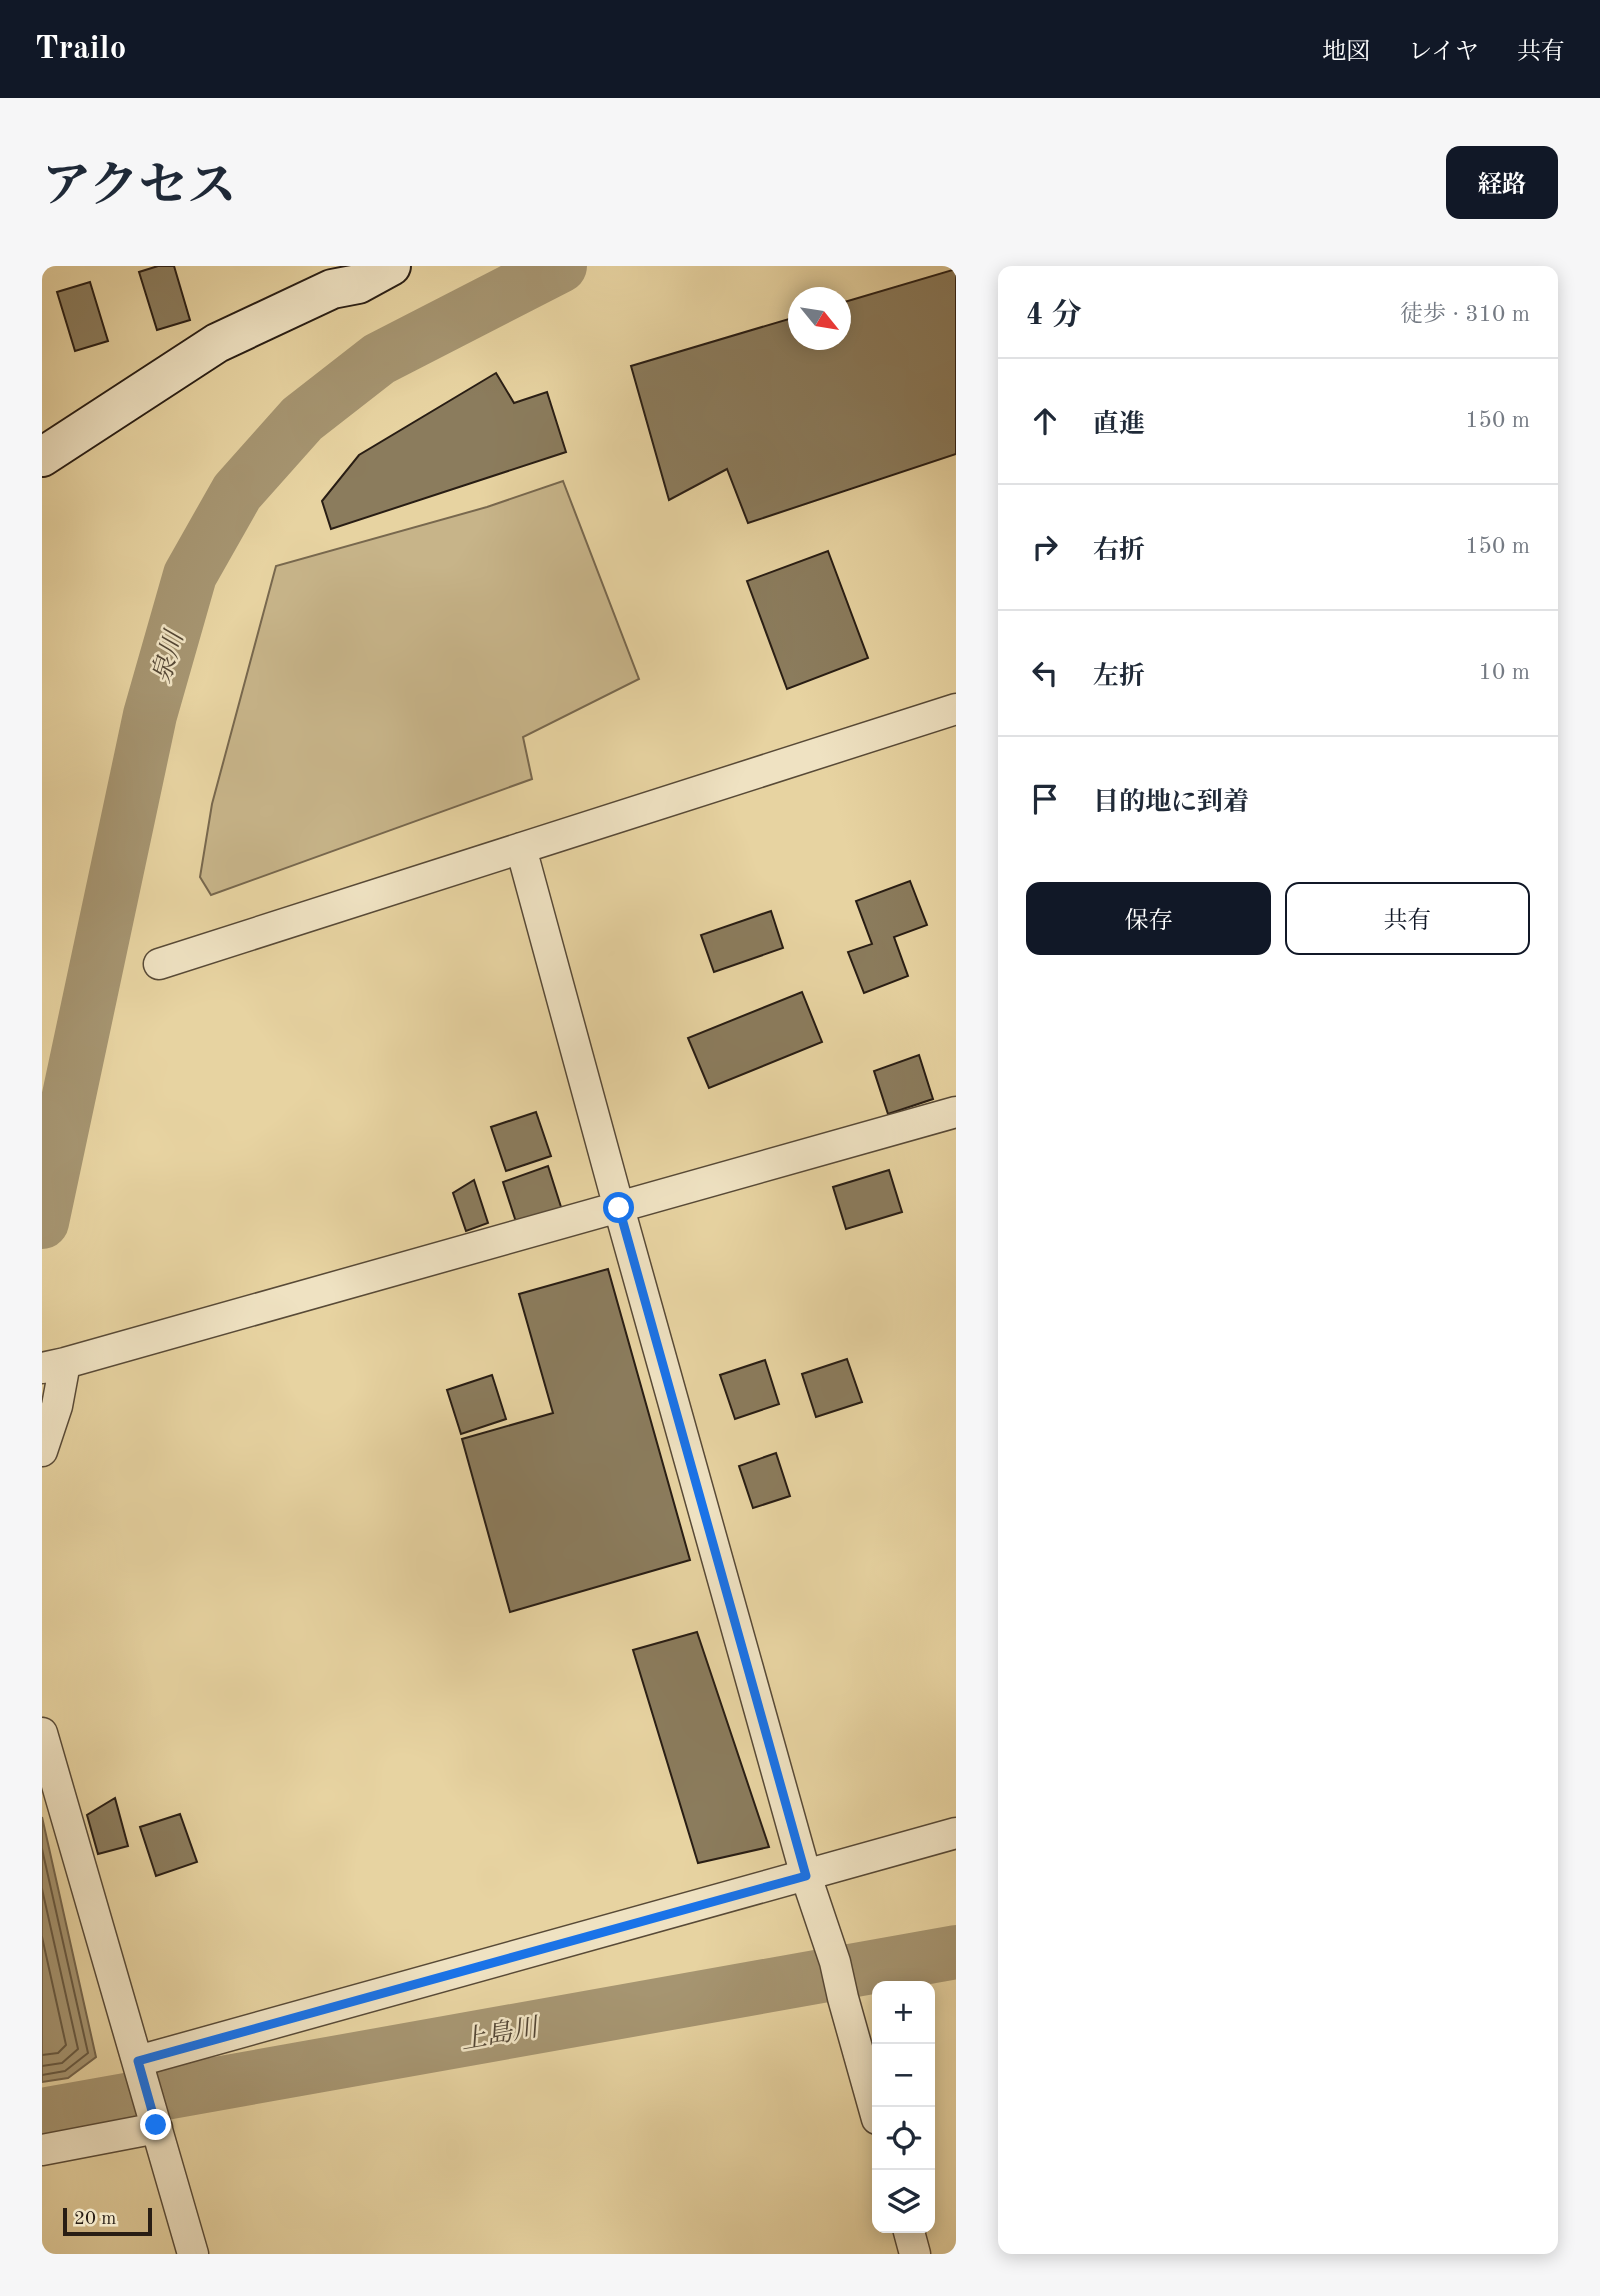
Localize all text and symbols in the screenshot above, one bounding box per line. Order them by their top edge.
text: Trailo [35,33,126,66]
text: 地図 [1322,41,1370,65]
text: レイヤ [1408,41,1479,65]
text: 共有 [1517,41,1565,65]
button: 経路 [1446,146,1558,219]
text: アクセス [42,164,237,213]
north arrow [788,287,851,350]
text: 4 分 [1026,301,1082,331]
text: 徒歩 · 310 m [1400,303,1530,326]
icon: ahead [1026,402,1064,440]
text: 150 m [1465,409,1530,432]
text: 直進 [1093,412,1145,438]
icon: right [1026,528,1064,566]
text: 150 m [1465,535,1530,558]
text: 右折 [1093,538,1145,564]
water label: 泉川 [147,626,189,686]
icon: left [1026,654,1064,692]
text: 10 m [1479,661,1530,684]
text: 左折 [1093,664,1145,690]
icon: arrive [1026,780,1064,818]
text: 目的地に到着 [1093,790,1249,816]
button: 保存 [1026,882,1271,955]
button: 共有 [1285,882,1530,955]
route start [603,1192,634,1223]
map controls [872,1981,935,2233]
button: + [872,1981,935,2044]
water label: 上島川 [458,2013,543,2055]
button: − [872,2044,935,2107]
button: locate [872,2107,935,2170]
route end [140,2109,171,2140]
button: layers [872,2170,935,2233]
scale bar [63,2205,152,2237]
text: 20 m [74,2210,116,2229]

